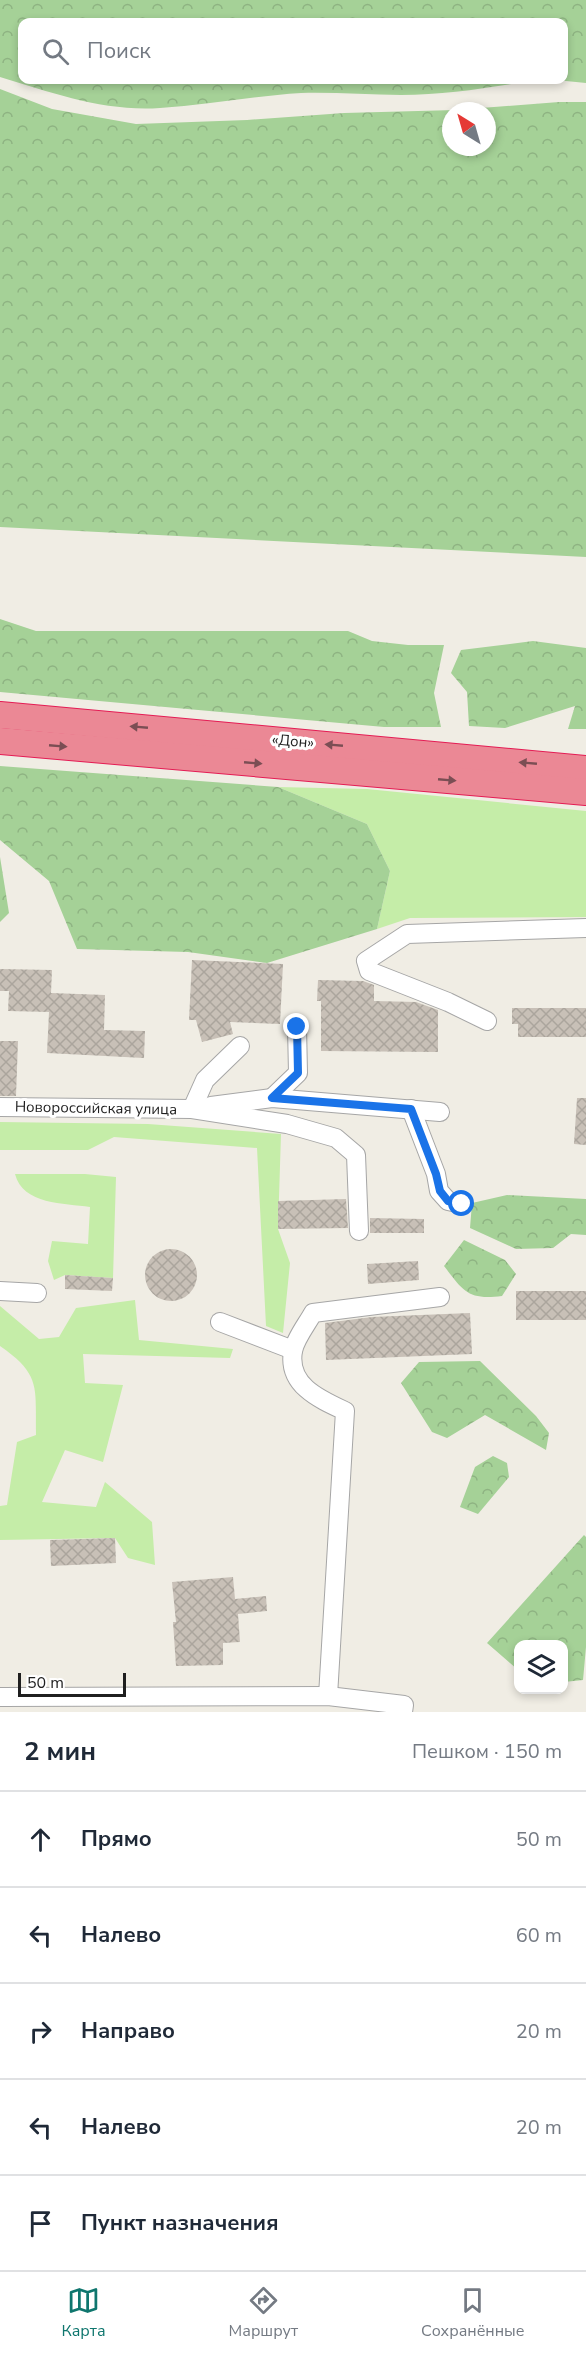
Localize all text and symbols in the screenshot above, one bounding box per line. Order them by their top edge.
search box [18,18,568,84]
icon: search [39,35,72,68]
text: Поиск [87,36,151,66]
north arrow [442,102,496,156]
one-way arrow [130,722,149,732]
street label: «Дон» [271,729,315,753]
one-way arrow [324,740,343,750]
one-way arrow [49,741,68,751]
one-way arrow [243,758,262,768]
one-way arrow [518,758,537,768]
one-way arrow [437,775,456,785]
route end [283,1013,309,1039]
street label: Новороссийская улица [15,1097,177,1119]
route start [448,1190,474,1216]
map controls [514,1640,568,1694]
button: layers [514,1640,568,1694]
scale bar [18,1670,126,1698]
text: 50 m [27,1672,64,1694]
text: 2 мин [24,1734,96,1769]
text: Пешком · 150 m [412,1738,562,1765]
icon: ahead [24,1823,57,1856]
text: Прямо [81,1824,152,1854]
text: 50 m [516,1826,562,1853]
icon: left [24,1919,57,1952]
text: Налево [81,1920,161,1950]
text: 60 m [516,1922,562,1949]
icon: right [24,2015,57,2048]
text: Направо [81,2016,175,2046]
text: 20 m [516,2018,562,2045]
icon: left [24,2111,57,2144]
text: Налево [81,2112,161,2142]
text: 20 m [516,2114,562,2141]
icon: arrive [24,2207,57,2240]
text: Пункт назначения [81,2208,279,2238]
tab: Карта [61,2284,106,2342]
tab: Маршрут [229,2284,298,2342]
tab: Сохранённые [421,2284,524,2342]

